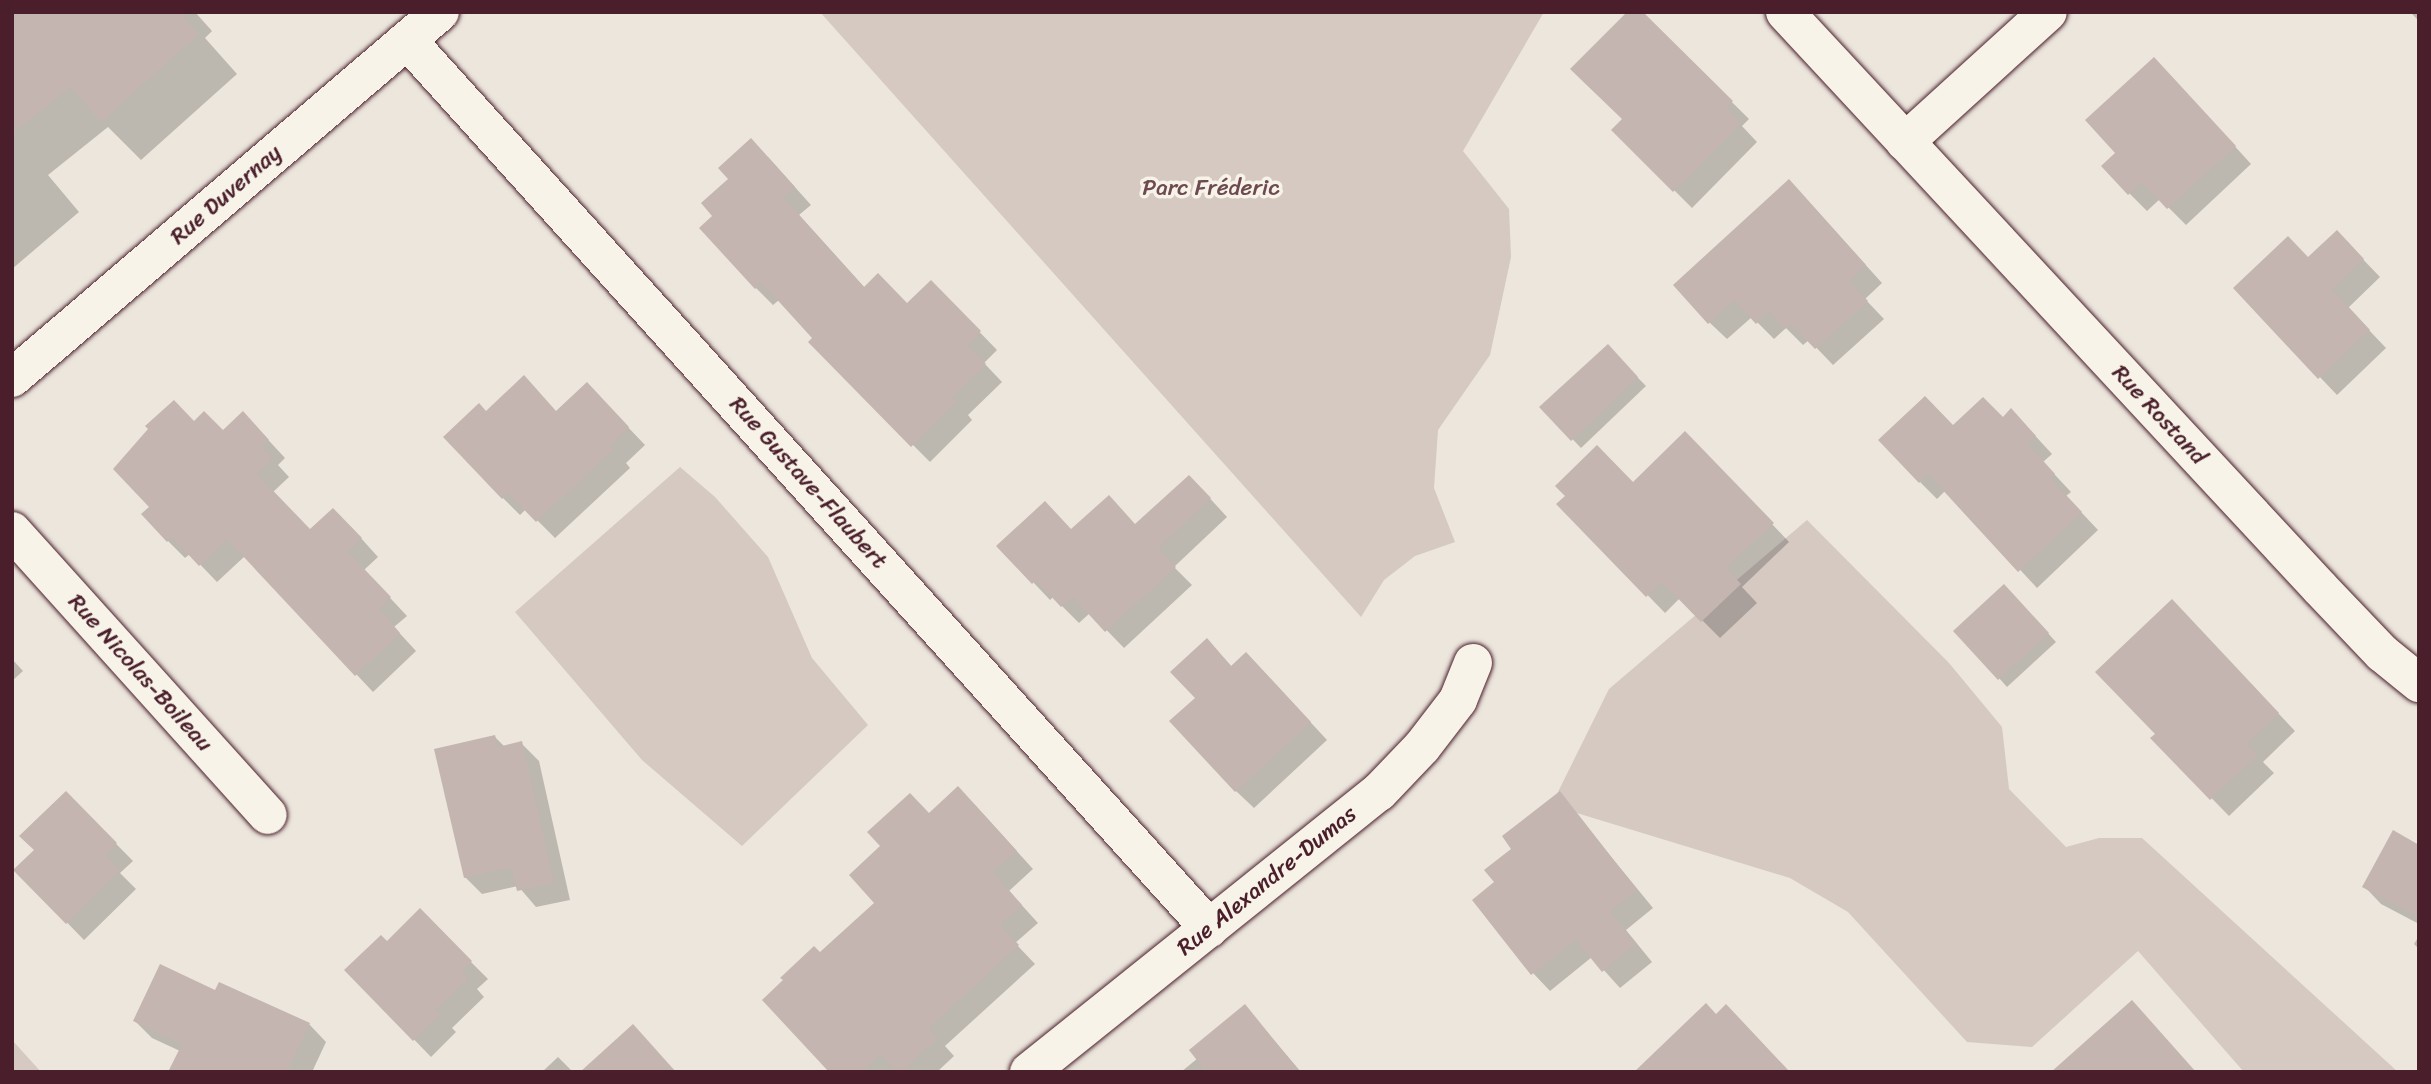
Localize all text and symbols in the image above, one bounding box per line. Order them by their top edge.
street label: Rue Duvernay [165,139,287,251]
park label: Parc Fréderic [1142,174,1280,202]
street label: Rue Rostand [2106,359,2212,471]
street label: Rue Gustave-Flaubert [724,392,892,574]
street label: Rue Nicolas-Boileau [62,589,218,757]
street label: Rue Alexandre-Dumas [1172,800,1362,962]

